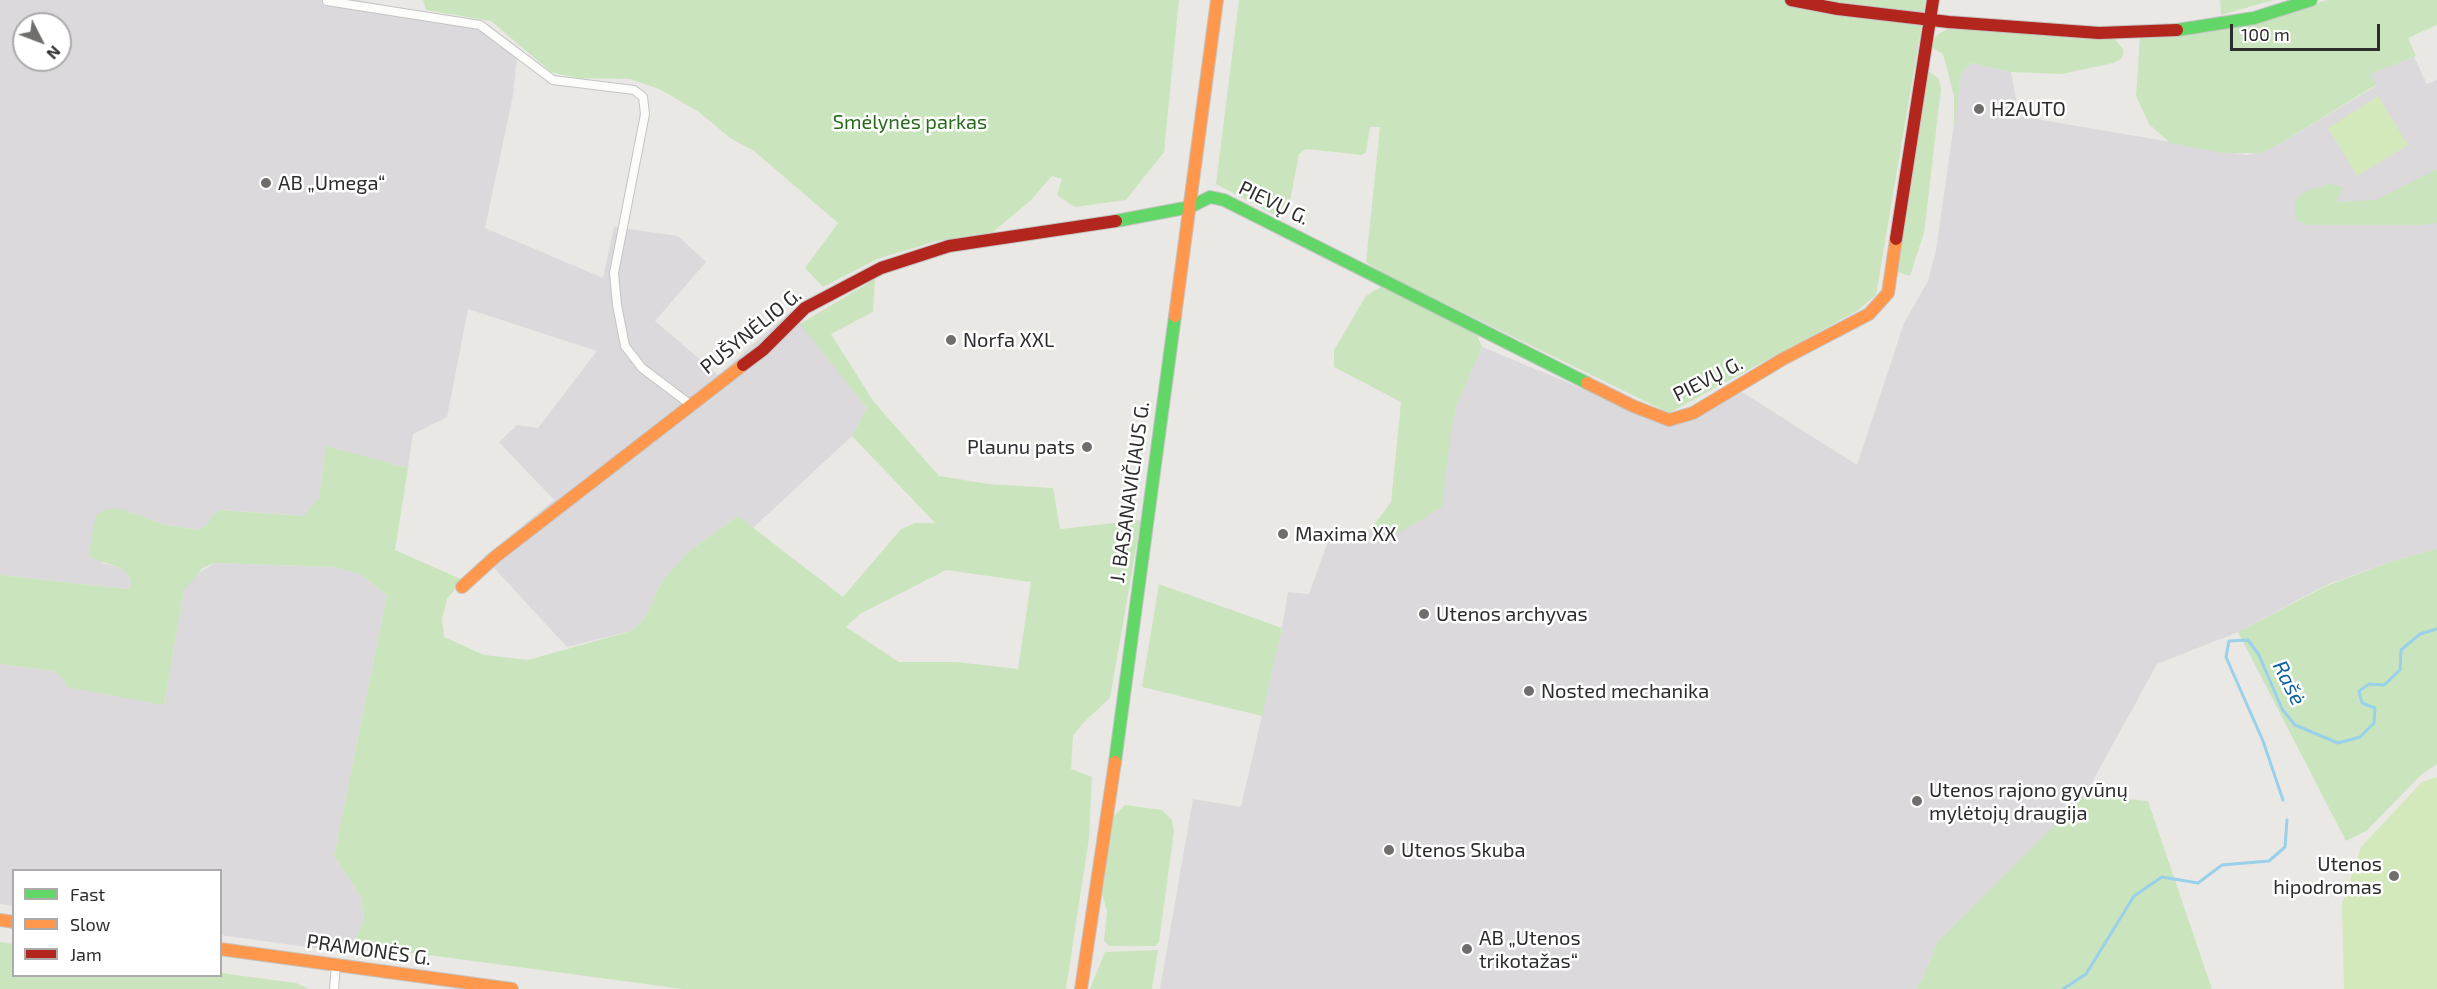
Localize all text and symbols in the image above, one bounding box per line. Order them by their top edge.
north arrow [12,12,72,72]
scale bar [2233,12,2383,50]
text: 100 m [2241,23,2290,45]
text: N [43,42,65,64]
place label: H2AUTO [1991,97,2066,121]
marker: H2AUTO [1972,102,1986,116]
park label: Smėlynės parkas [833,110,987,134]
place label: AB „Umega“ [278,171,385,195]
marker: AB „Umega“ [259,176,273,190]
street label: PIEVŲ G. [1235,176,1313,230]
street label: PUŠYNĖLIO G. [695,283,807,379]
place label: Norfa XXL [963,328,1054,352]
marker: Norfa XXL [944,333,958,347]
street label: PIEVŲ G. [1669,351,1747,407]
street label: J. BASANAVIČIAUS G. [1105,400,1155,584]
place label: Plaunu pats [967,435,1075,459]
marker: Plaunu pats [1080,440,1094,454]
place label: Maxima XX [1295,522,1396,546]
marker: Maxima XX [1276,527,1290,541]
place label: Utenos archyvas [1436,602,1588,626]
marker: Utenos archyvas [1417,607,1431,621]
water label: Rašė [2267,656,2311,710]
place label: Nosted mechanika [1541,679,1709,703]
marker: Nosted mechanika [1522,684,1536,698]
place label: Utenos rajono gyvūnų mylėtojų draugija [1929,778,2128,825]
marker: Utenos rajono gyvūnų mylėtojų draugija [1910,794,1924,808]
place label: Utenos Skuba [1401,838,1525,862]
marker: Utenos Skuba [1382,843,1396,857]
place label: Utenos hipodromas [2273,852,2382,899]
legend [12,869,222,977]
marker: Utenos hipodromas [2387,869,2401,883]
text: Fast [70,883,105,905]
text: Slow [70,913,110,935]
place label: AB „Utenos trikotažas“ [1479,926,1581,973]
street label: PRAMONĖS G. [305,929,433,971]
marker: AB „Utenos trikotažas“ [1460,942,1474,956]
text: Jam [70,943,102,965]

